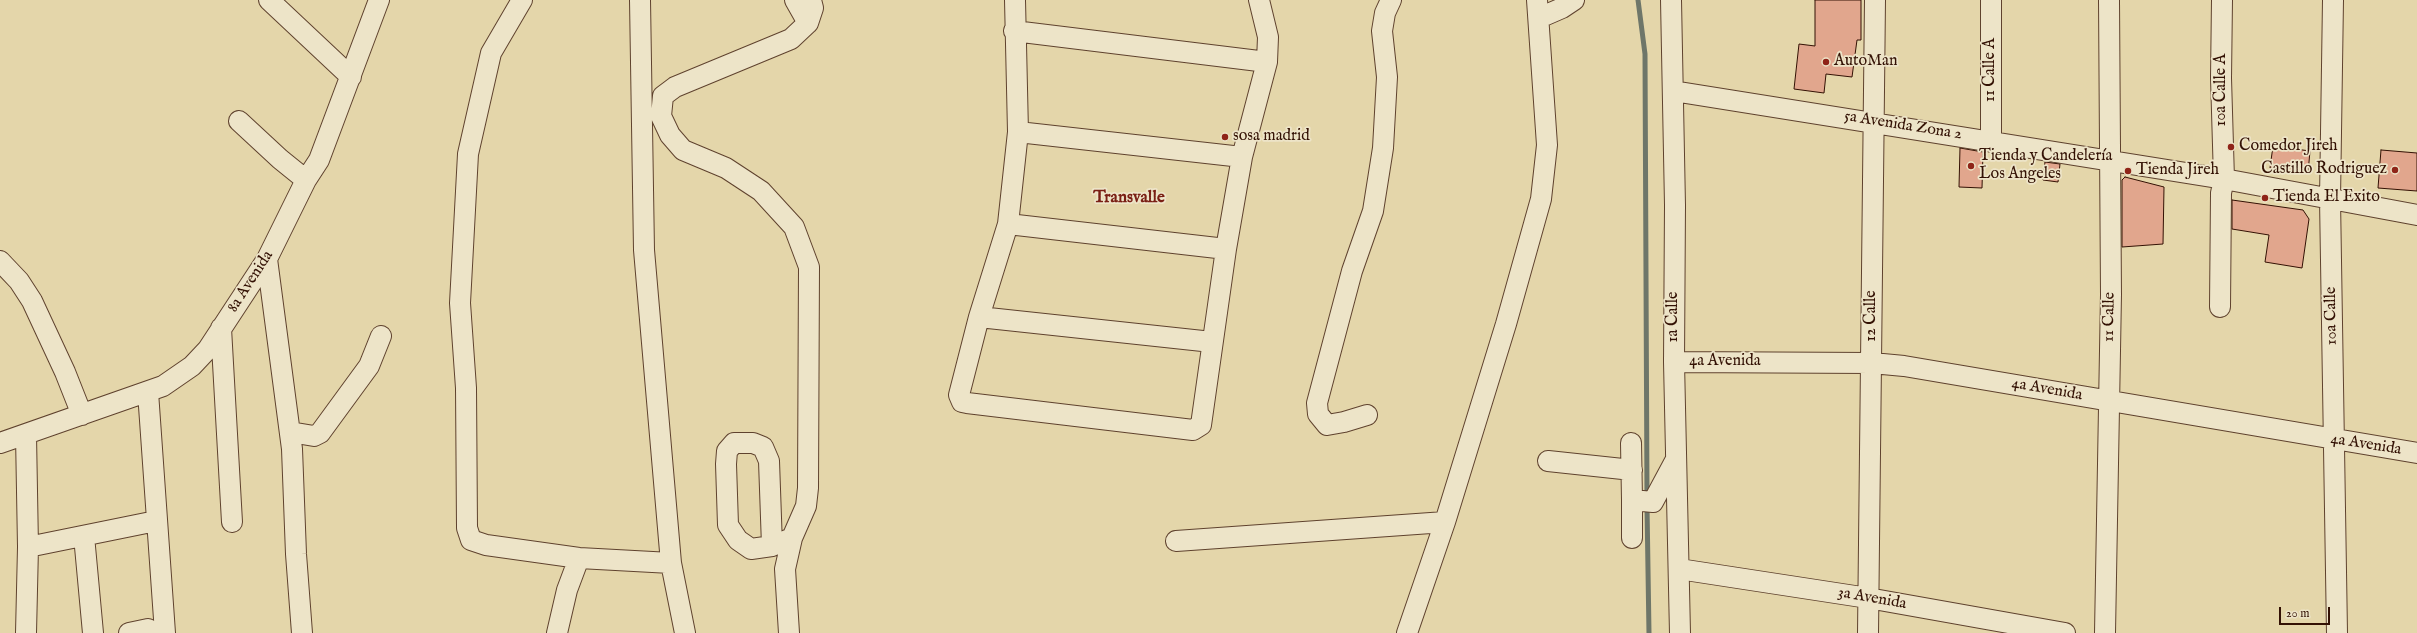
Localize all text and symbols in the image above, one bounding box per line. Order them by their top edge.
street label: 11 Calle A [1981,38,2001,102]
place label: AutoMan [1834,52,1897,72]
street label: 10a Calle A [2212,54,2232,126]
marker: AutoMan [1821,57,1831,67]
street label: 5a Avenida Zona 2 [1843,107,1963,145]
place label: sosa madrid [1233,127,1310,147]
marker: sosa madrid [1220,132,1230,142]
place label: Comedor Jireh [2239,137,2338,157]
marker: Comedor Jireh [2226,142,2236,152]
place label: Tienda y Candelería Los Angeles [1979,147,2112,185]
place label: Castillo Rodriguez [2261,160,2387,180]
marker: Tienda y Candelería Los Angeles [1966,161,1976,171]
place label: Tienda Jireh [2136,161,2219,181]
marker: Castillo Rodriguez [2390,165,2400,175]
marker: Tienda Jireh [2123,166,2133,176]
place label: Tienda El Exito [2273,188,2380,208]
district label: Transvalle [1093,189,1165,209]
marker: Tienda El Exito [2260,193,2270,203]
street label: 8a Avenida [224,248,278,316]
street label: 10a Calle [2322,287,2342,345]
street label: 12 Calle [1862,290,1882,342]
street label: 1a Calle [1664,292,1684,342]
street label: 11 Calle [2100,292,2120,342]
street label: 4a Avenida [1689,352,1761,372]
street label: 4a Avenida [2010,374,2084,406]
street label: 4a Avenida [2329,430,2403,460]
street label: 3a Avenida [1836,584,1908,614]
scale bar [2281,599,2332,625]
text: 20 m [2286,606,2309,621]

